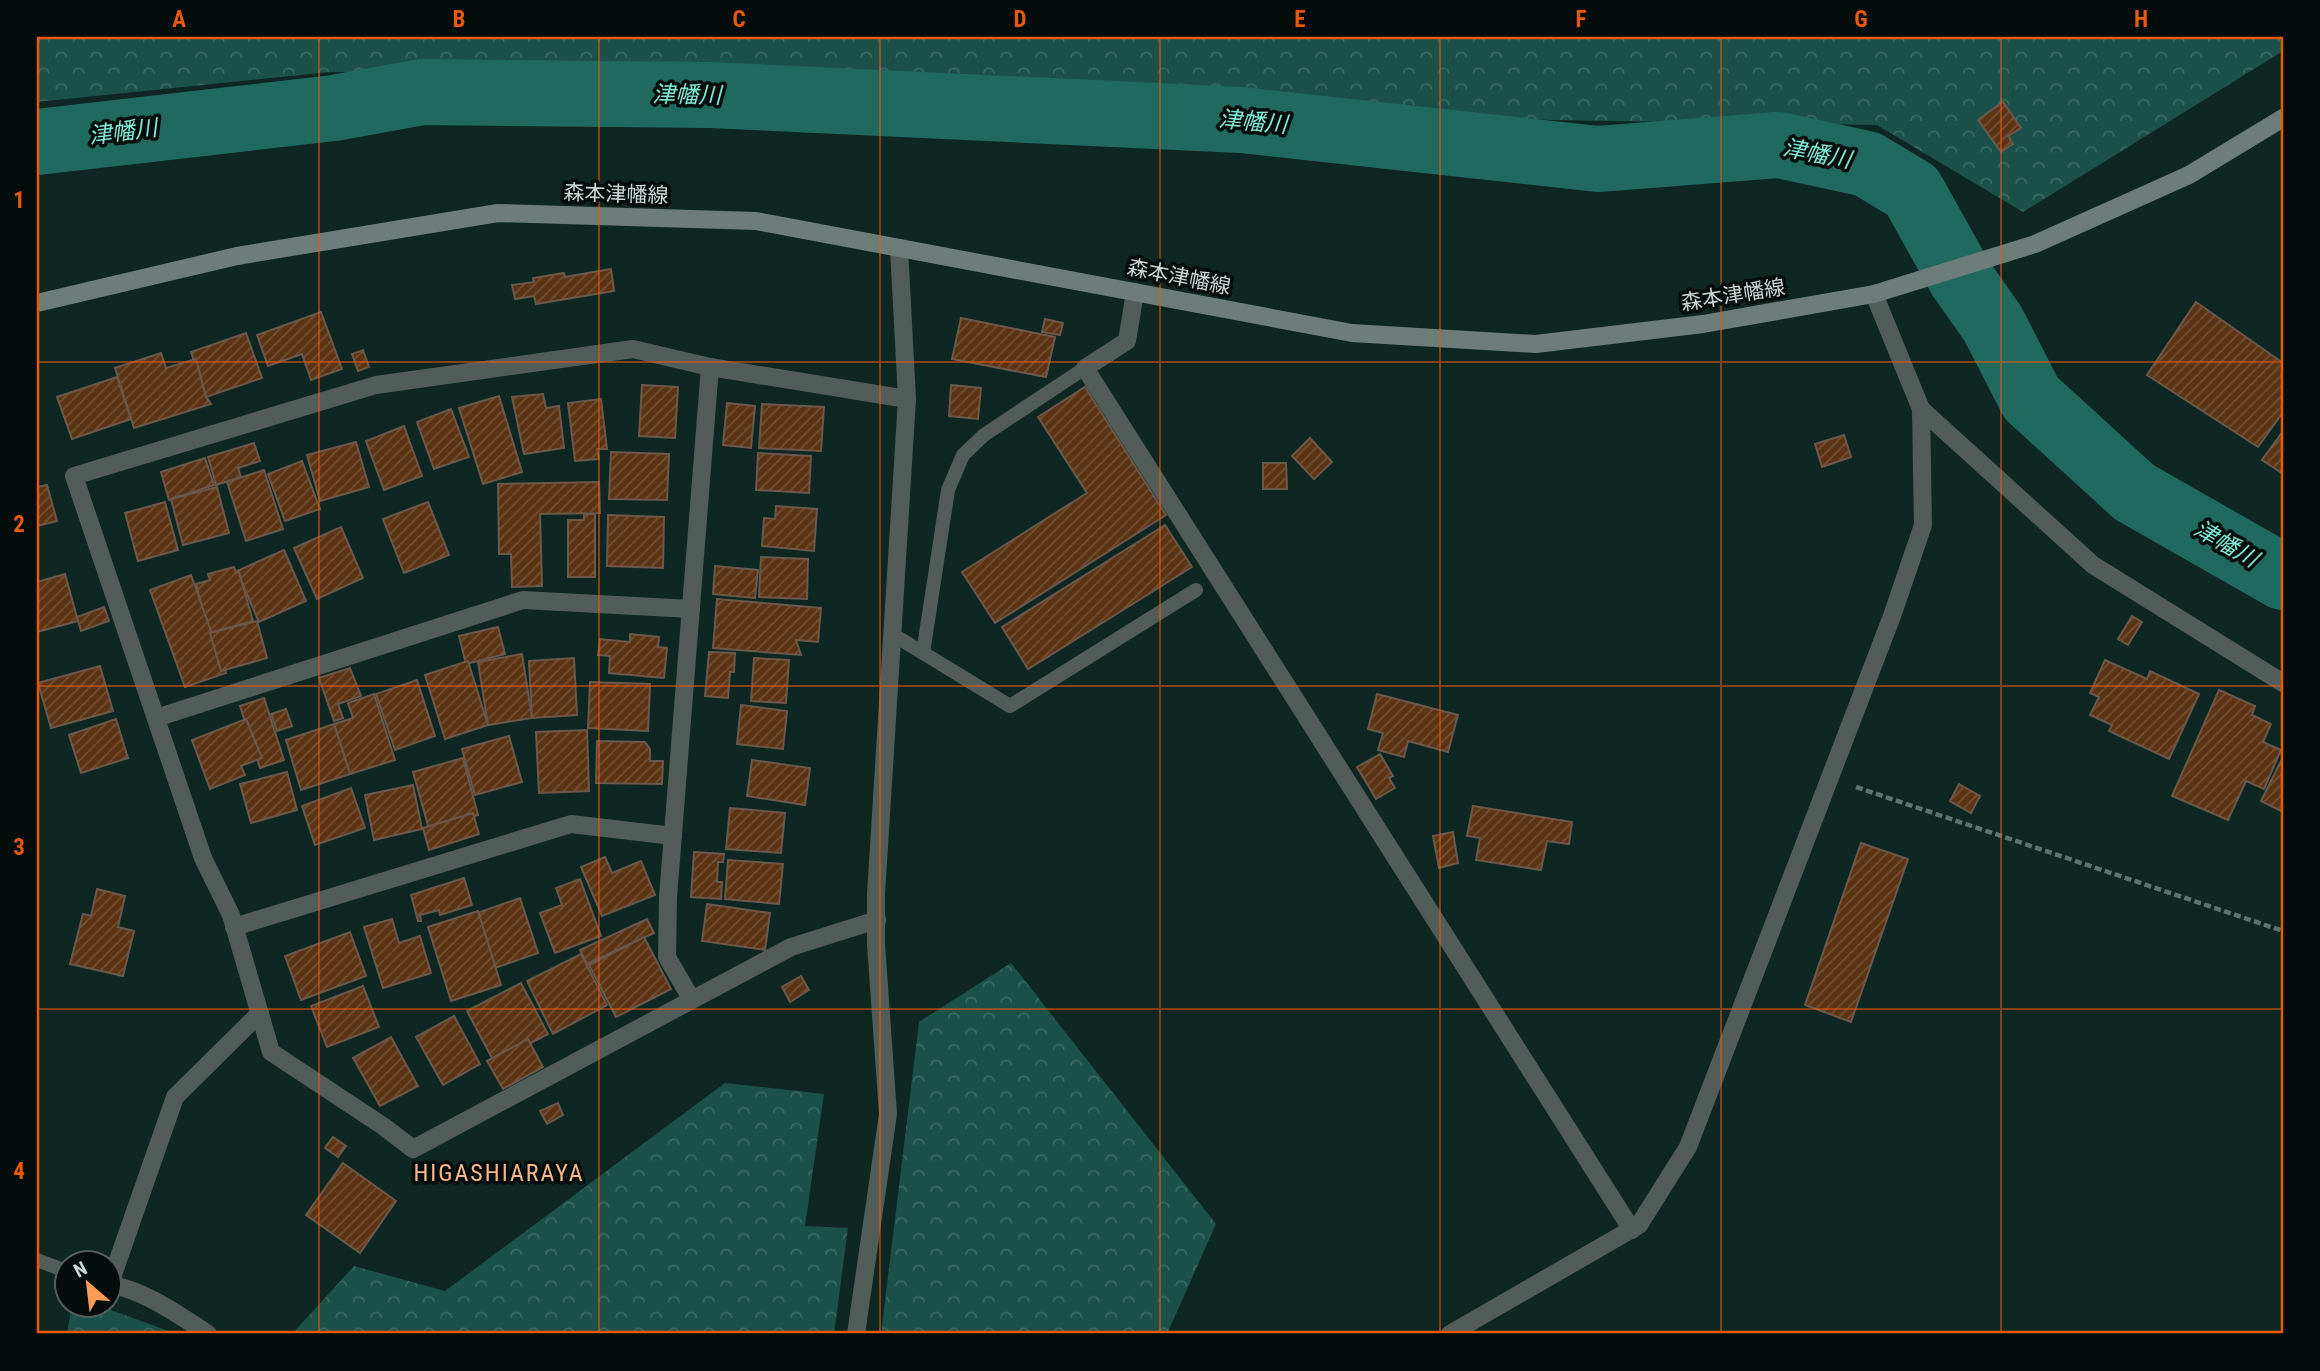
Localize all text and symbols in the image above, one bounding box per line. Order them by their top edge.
text: A [172,6,186,33]
text: B [453,6,465,33]
text: C [732,6,746,33]
text: D [1014,6,1027,33]
text: E [1294,6,1306,33]
text: F [1576,6,1587,33]
text: G [1854,6,1868,33]
text: H [2134,6,2148,33]
water label: 津幡川 [652,81,725,109]
water label: 津幡川 [1217,106,1292,139]
water label: 津幡川 [87,114,162,150]
water label: 津幡川 [1781,134,1856,174]
street label: 森本津幡線 [563,180,669,208]
text: 1 [13,187,25,214]
street label: 森本津幡線 [1125,255,1233,299]
street label: 森本津幡線 [1679,275,1787,315]
text: 2 [13,511,25,538]
water label: 津幡川 [2189,515,2265,574]
text: 3 [13,834,25,861]
text: 4 [13,1158,25,1185]
district label: HIGASHIARAYA [413,1159,585,1187]
north arrow [52,1248,122,1318]
text: N [70,1257,91,1282]

